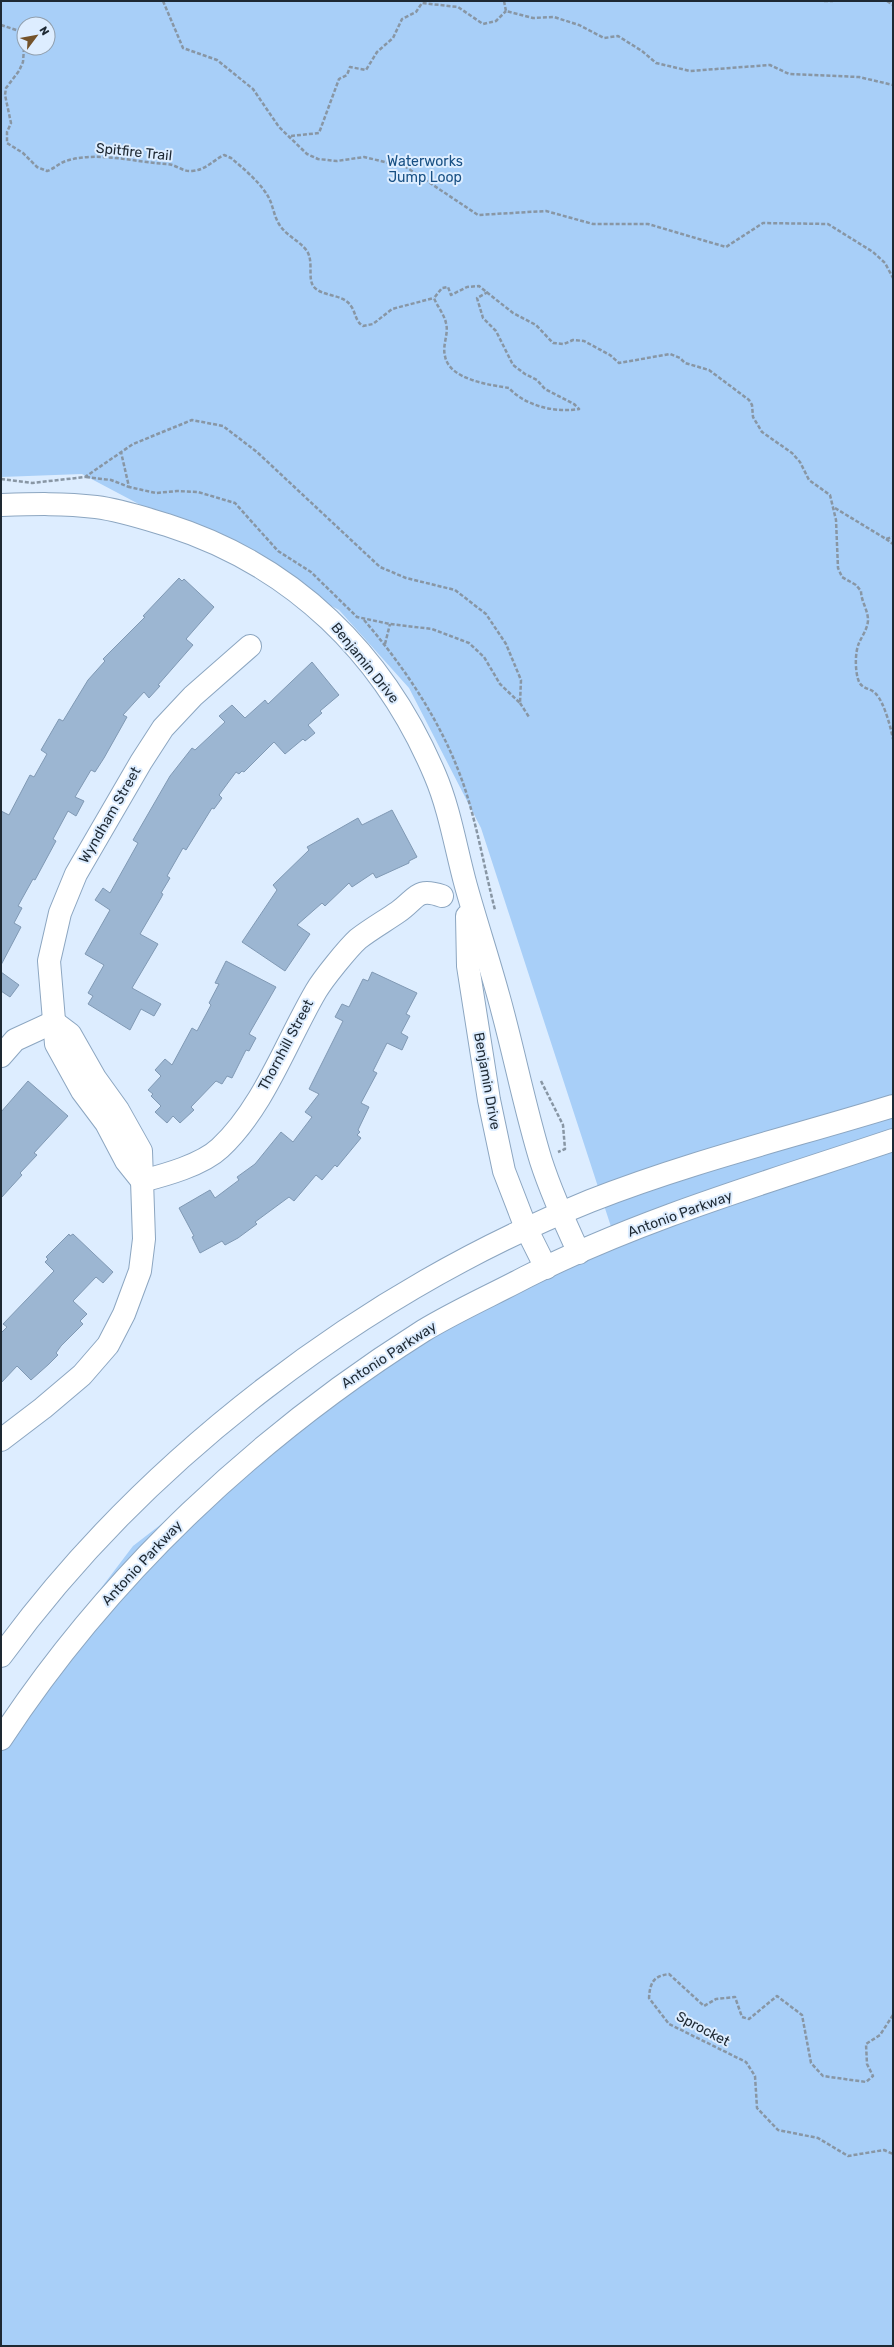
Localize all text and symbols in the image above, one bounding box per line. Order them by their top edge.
north arrow [16,16,56,56]
text: N [36,24,52,38]
street label: Spitfire Trail [95,140,173,164]
park label: Waterworks Jump Loop [387,153,463,186]
street label: Benjamin Drive [327,619,403,707]
street label: Wyndham Street [76,763,145,866]
street label: Thornhill Street [255,996,317,1093]
street label: Benjamin Drive [470,1031,504,1131]
street label: Antonio Parkway [625,1187,735,1241]
street label: Antonio Parkway [338,1318,440,1392]
street label: Antonio Parkway [98,1517,186,1609]
street label: Sprocket [673,2008,733,2050]

